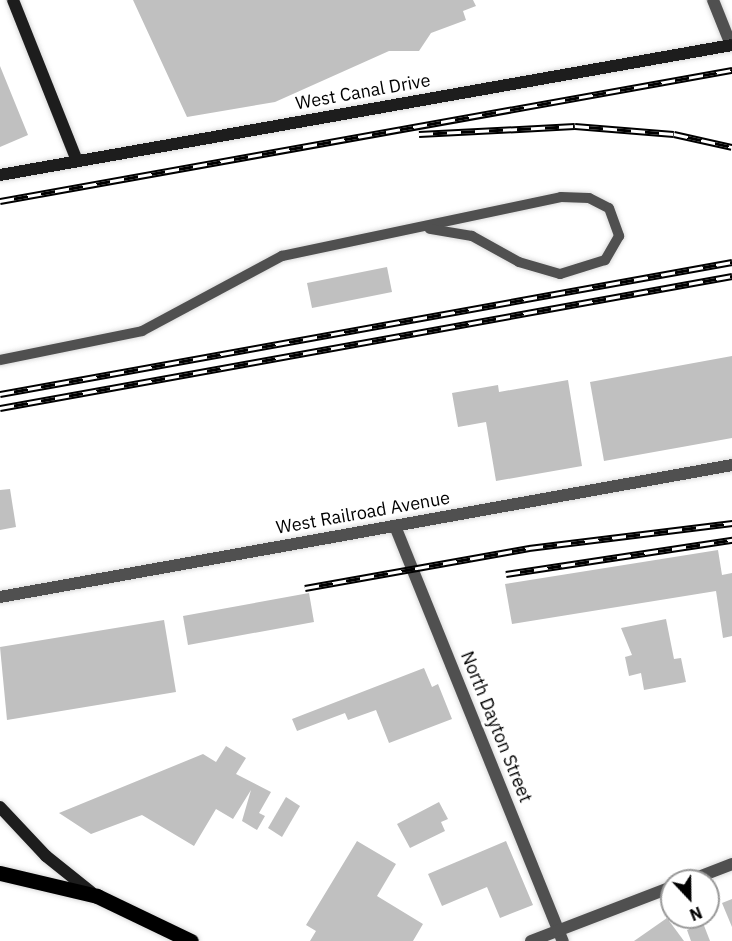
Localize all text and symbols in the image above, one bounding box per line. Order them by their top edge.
street label: West Canal Drive [294,70,432,114]
street label: West Railroad Avenue [274,487,452,539]
street label: North Dayton Street [456,648,536,806]
north arrow [660,869,720,929]
text: N [687,902,705,925]

